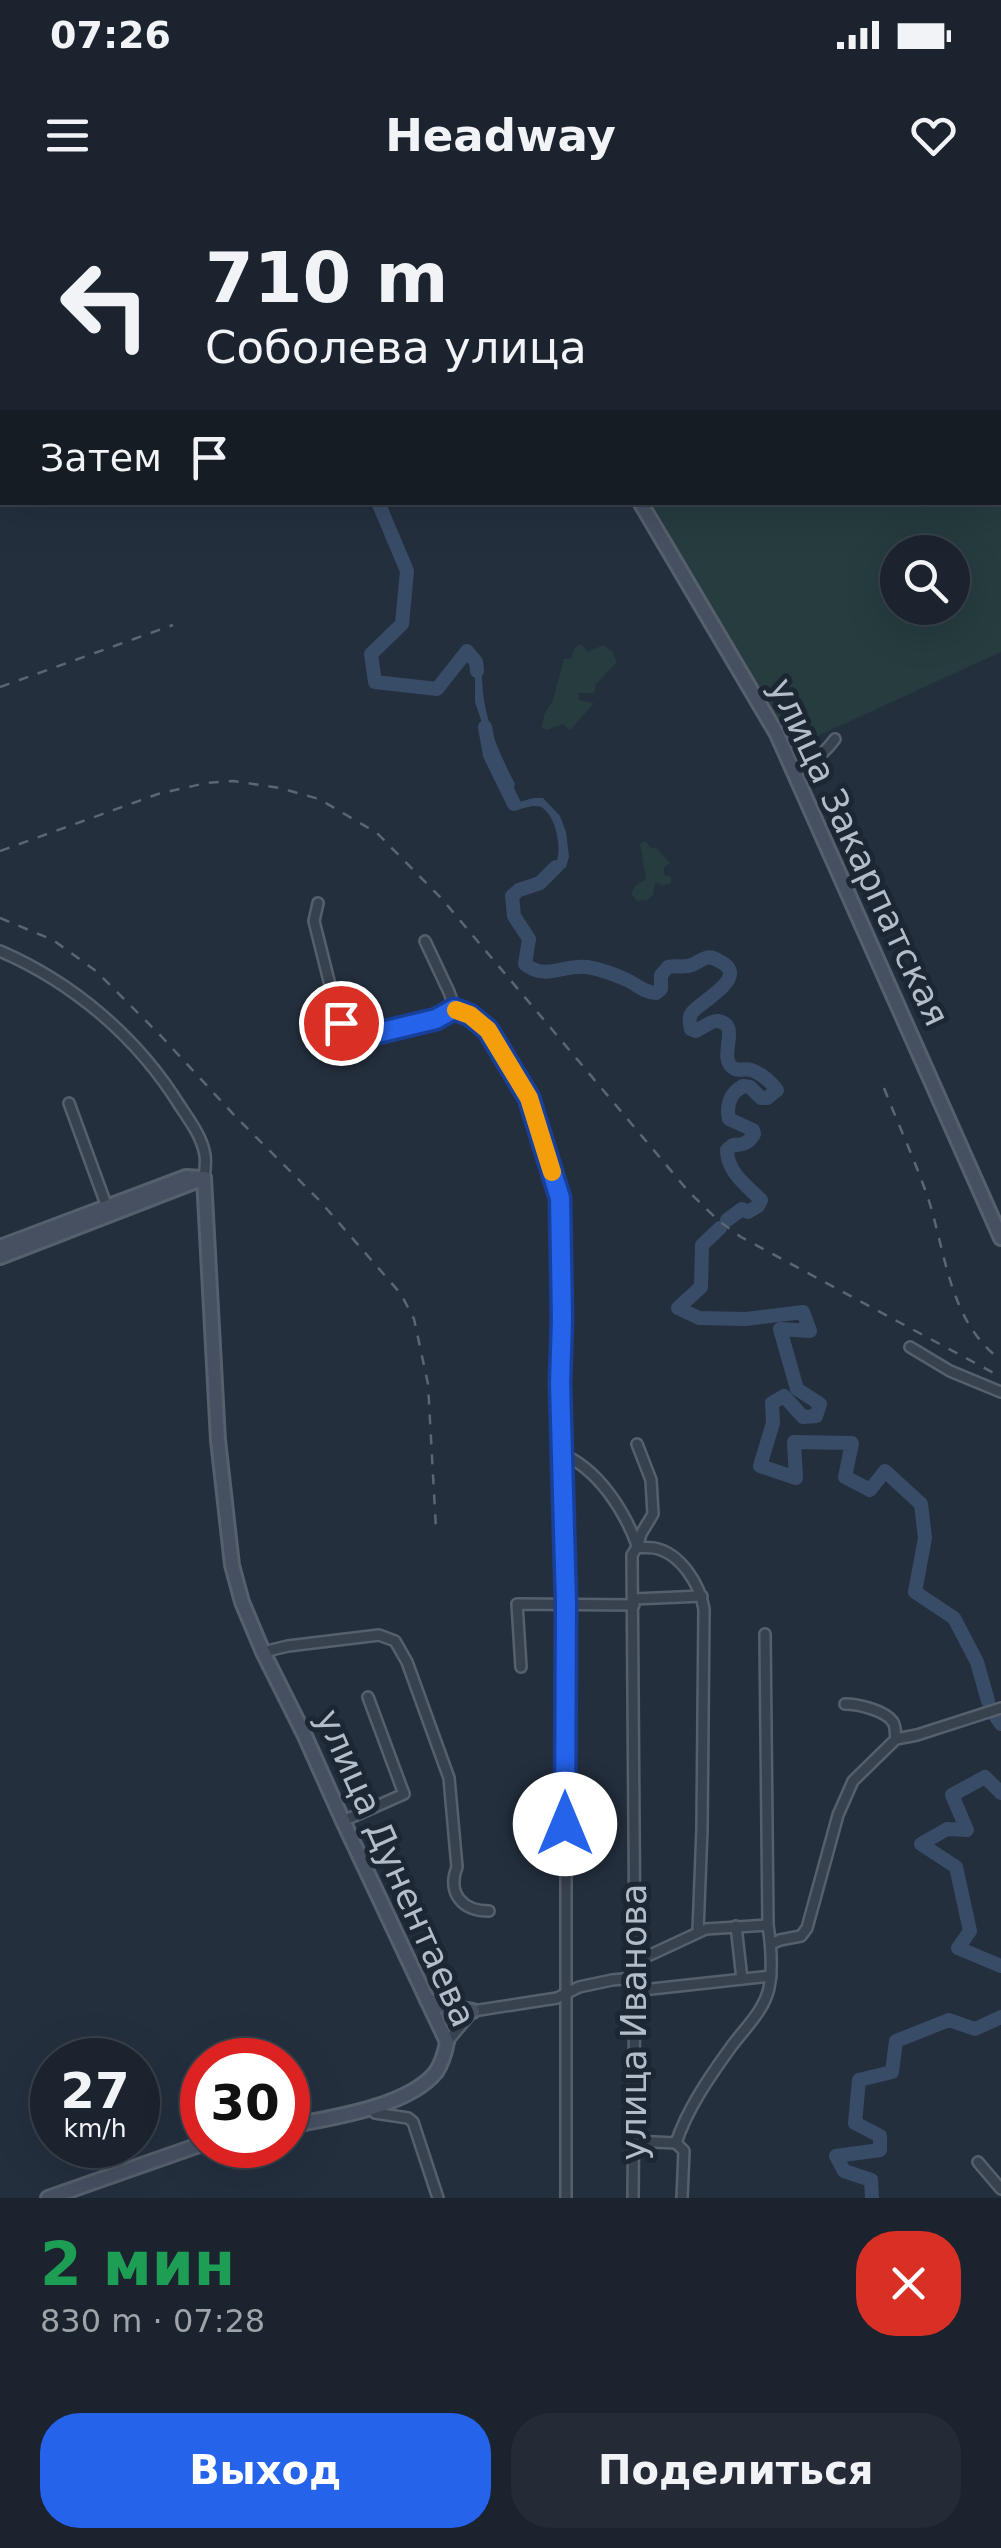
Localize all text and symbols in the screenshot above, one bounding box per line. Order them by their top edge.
text: 07:26 [50,13,171,57]
icon: menu [40,108,95,163]
icon: heart [906,108,961,163]
text: Headway [385,109,616,162]
text: 710 m [205,237,448,319]
icon: left [40,240,170,370]
text: Соболева улица [205,321,587,374]
icon: arrive [182,430,237,485]
text: Затем [40,436,162,480]
map controls [880,535,970,625]
button: search [880,535,970,625]
street label: улица Закарпатская [761,672,957,1032]
pin [299,981,384,1066]
icon: arrive [314,996,369,1051]
street label: улица Дунентаева [308,1703,484,2033]
position arrow [513,1772,617,1876]
street label: улица Иванова [614,1884,654,2160]
speed limit sign: 30 [180,2038,310,2168]
text: 27 [60,2062,130,2120]
text: km/h [63,2114,127,2143]
text: 2 мин [40,2229,235,2299]
button: close [856,2231,961,2336]
text: 830 m · 07:28 [40,2302,265,2340]
button: Выход [40,2413,491,2528]
button: Поделиться [511,2413,961,2528]

